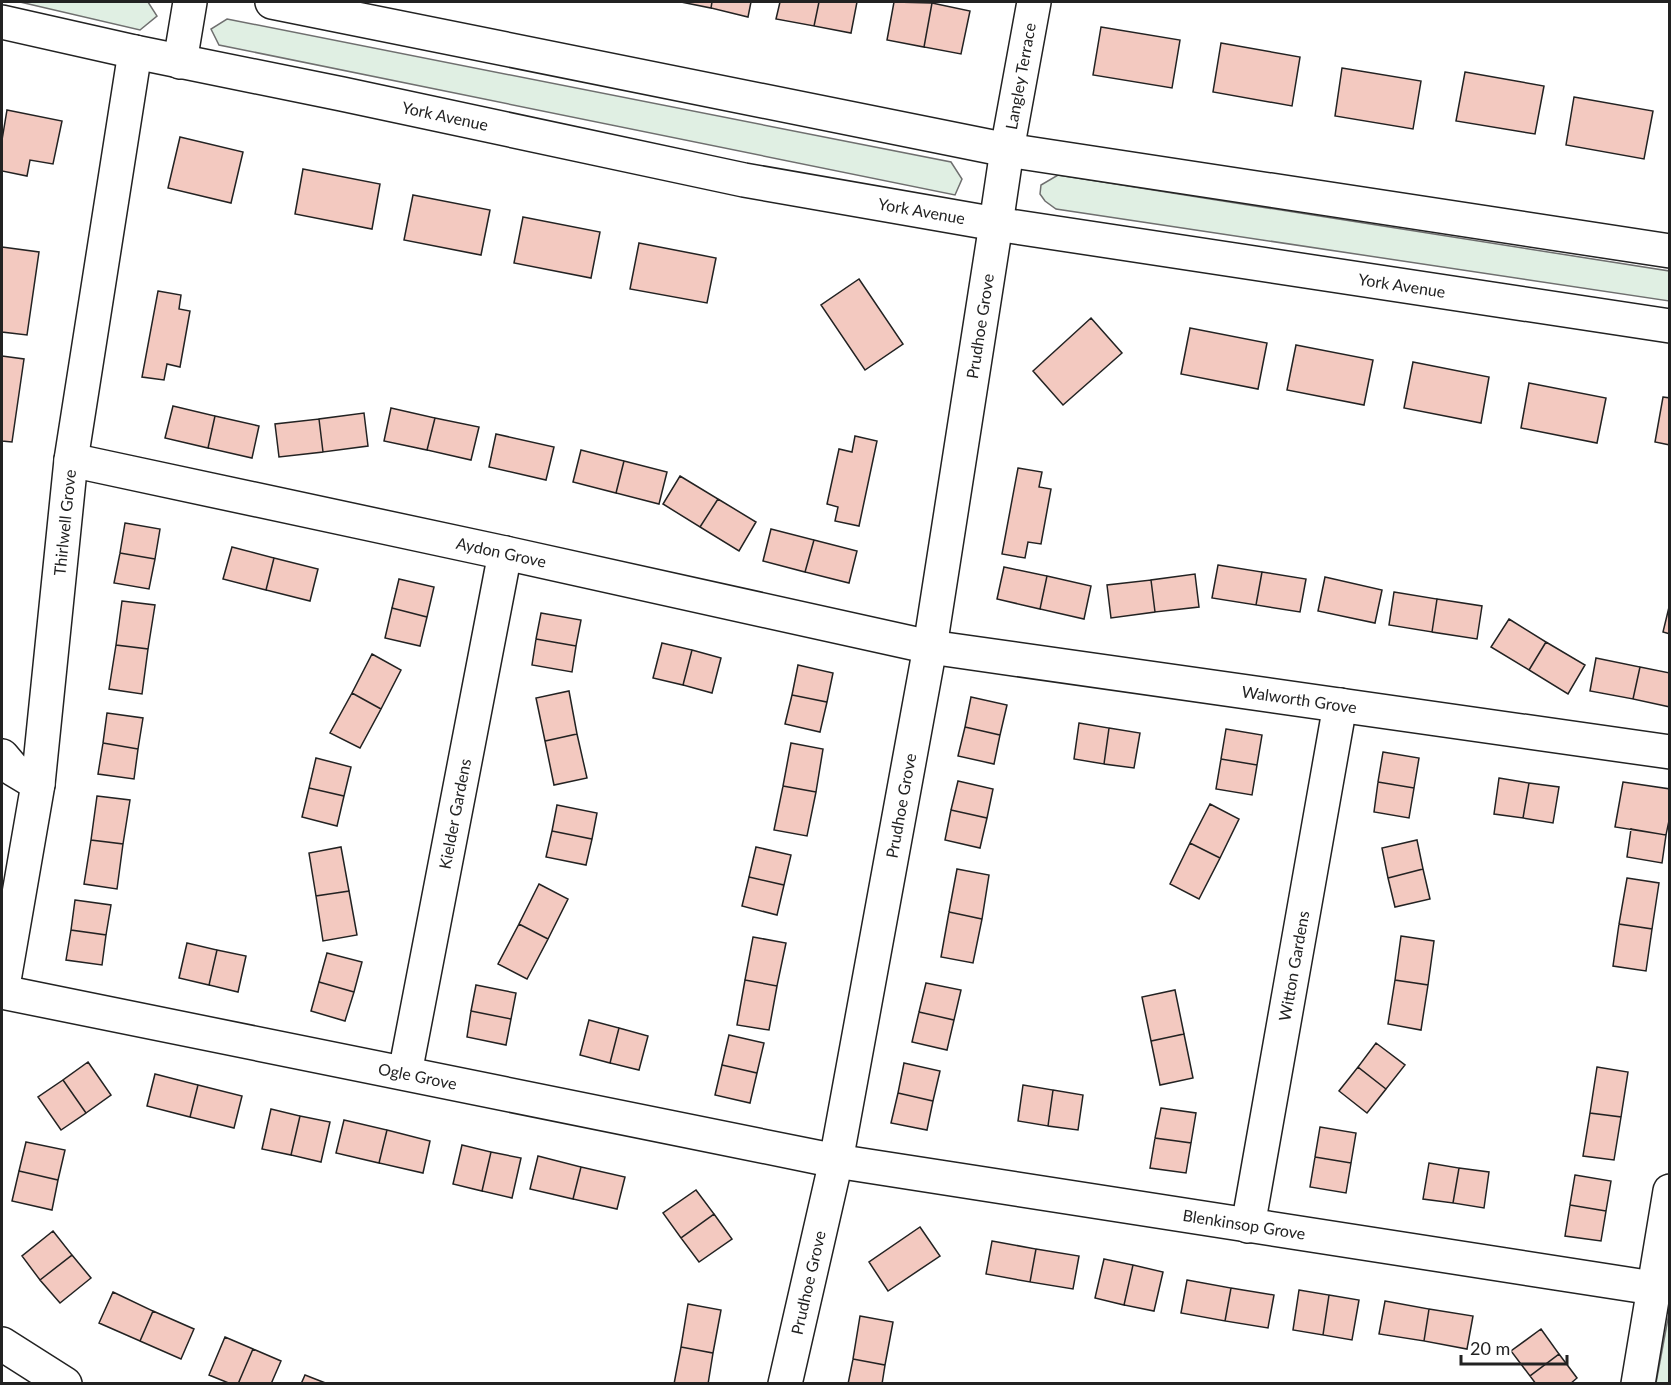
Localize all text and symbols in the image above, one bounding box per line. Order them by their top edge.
street label: Langley Terrace [1001,21,1039,131]
street label: York Avenue [400,97,490,134]
street label: York Avenue [877,194,967,227]
street label: York Avenue [1357,269,1447,301]
street label: Prudhoe Grove [962,272,997,380]
street label: Thirlwell Grove [49,468,79,576]
street label: Aydon Grove [455,533,548,571]
street label: Walworth Grove [1240,681,1358,716]
street label: Prudhoe Grove [882,752,919,859]
street label: Kielder Gardens [434,757,474,871]
street label: Witton Gardens [1274,909,1313,1023]
street label: Ogle Grove [377,1058,459,1093]
street label: Blenkinsop Grove [1182,1205,1307,1243]
street label: Prudhoe Grove [787,1229,829,1336]
scale bar [1461,1328,1568,1366]
text: 20 m [1470,1337,1510,1359]

